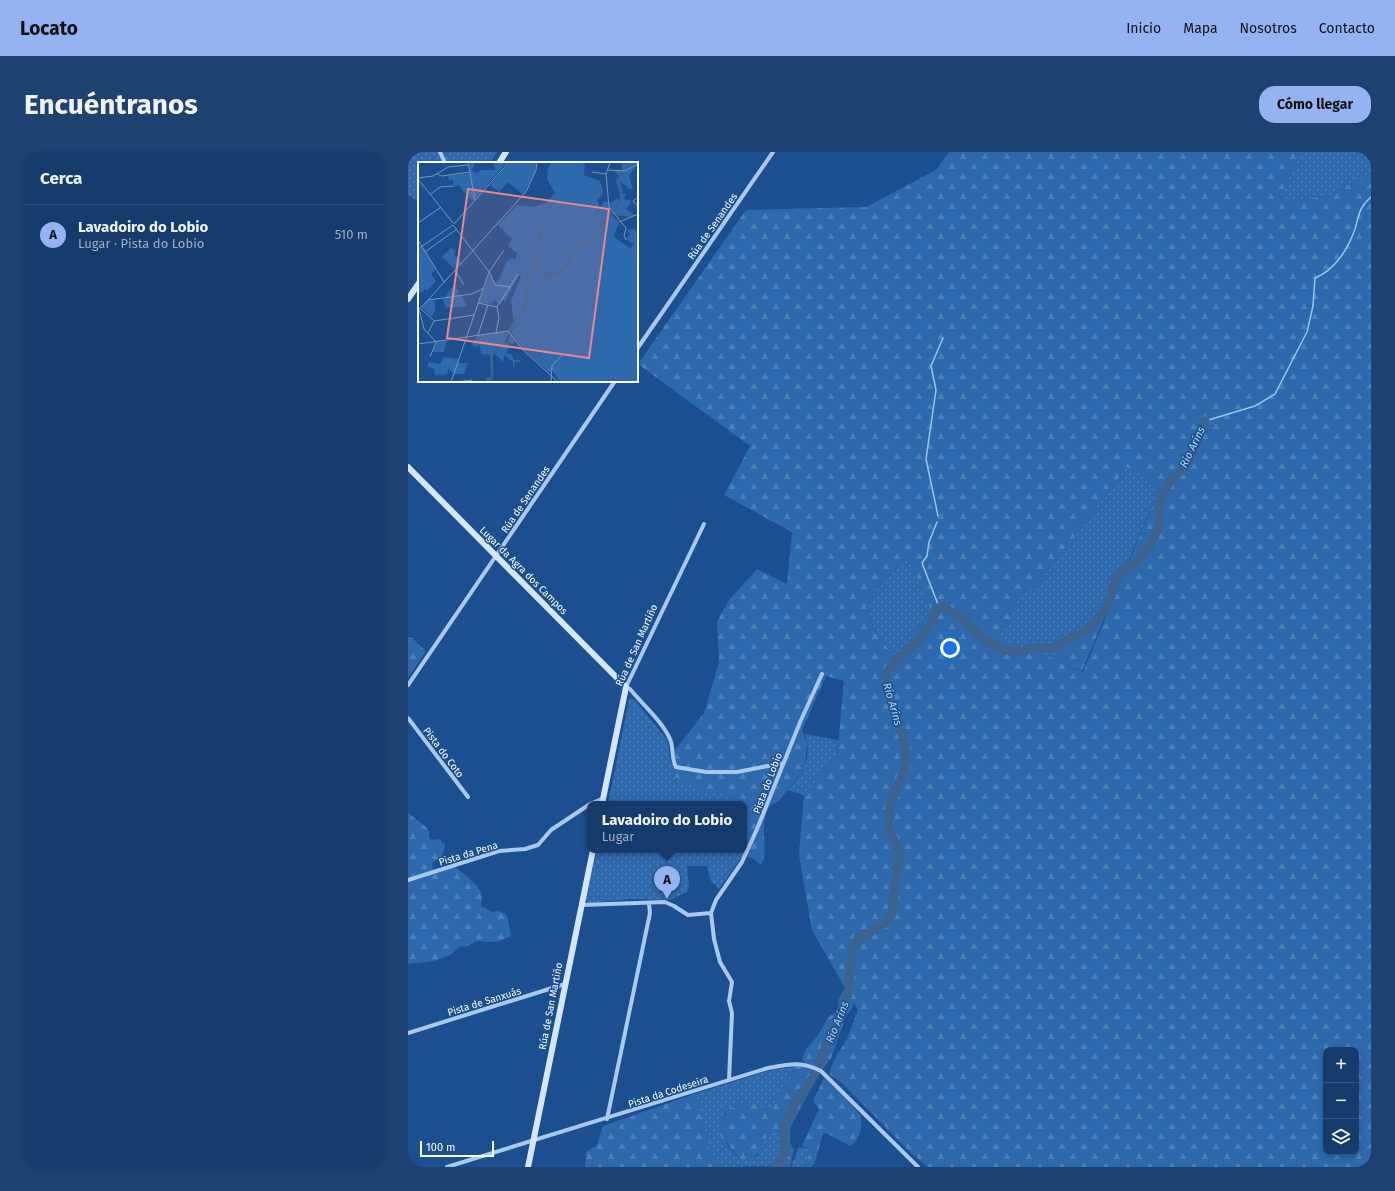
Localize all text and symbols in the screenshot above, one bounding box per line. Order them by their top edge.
text: Locato [20,17,78,40]
text: Inicio [1126,20,1161,37]
text: Mapa [1183,20,1218,37]
text: Nosotros [1240,20,1297,37]
text: Contacto [1319,20,1375,37]
button: Cómo llegar [1259,86,1371,123]
text: Encuéntranos [24,88,198,121]
inset map [418,162,638,382]
text: Cerca [40,168,82,189]
street label: Rúa de Senandes [685,190,740,262]
text: Lavadoiro do Lobio [78,218,208,236]
text: A [49,227,57,242]
text: 510 m [335,227,368,242]
text: Lugar · Pista do Lobio [78,236,204,251]
water label: Río Aríns [1177,425,1208,470]
street label: Rúa de Senandes [498,463,553,535]
street label: Lugar da Agra dos Campos [477,524,570,617]
street label: Rúa de San Martiño [612,602,660,688]
your location [940,638,960,658]
water label: Río Aríns [880,681,905,727]
street label: Pista do Coto [420,725,466,780]
street label: Pista do Lobio [751,751,785,816]
popup [587,801,747,853]
text: Lavadoiro do Lobio [602,811,732,829]
text: Lugar [602,829,634,844]
street label: Pista da Pena [437,839,499,869]
pin: A [654,866,680,899]
street label: Rúa de San Martiño [536,961,565,1051]
street label: Pista de Sanxuás [446,985,523,1019]
water label: Río Aríns [823,999,852,1045]
map controls [1323,1047,1359,1155]
button: + [1323,1047,1359,1083]
street label: Pista da Codeseira [627,1073,710,1111]
button: − [1323,1083,1359,1119]
button: layers [1323,1119,1359,1155]
scale bar [420,1139,494,1158]
text: 100 m [426,1141,455,1154]

